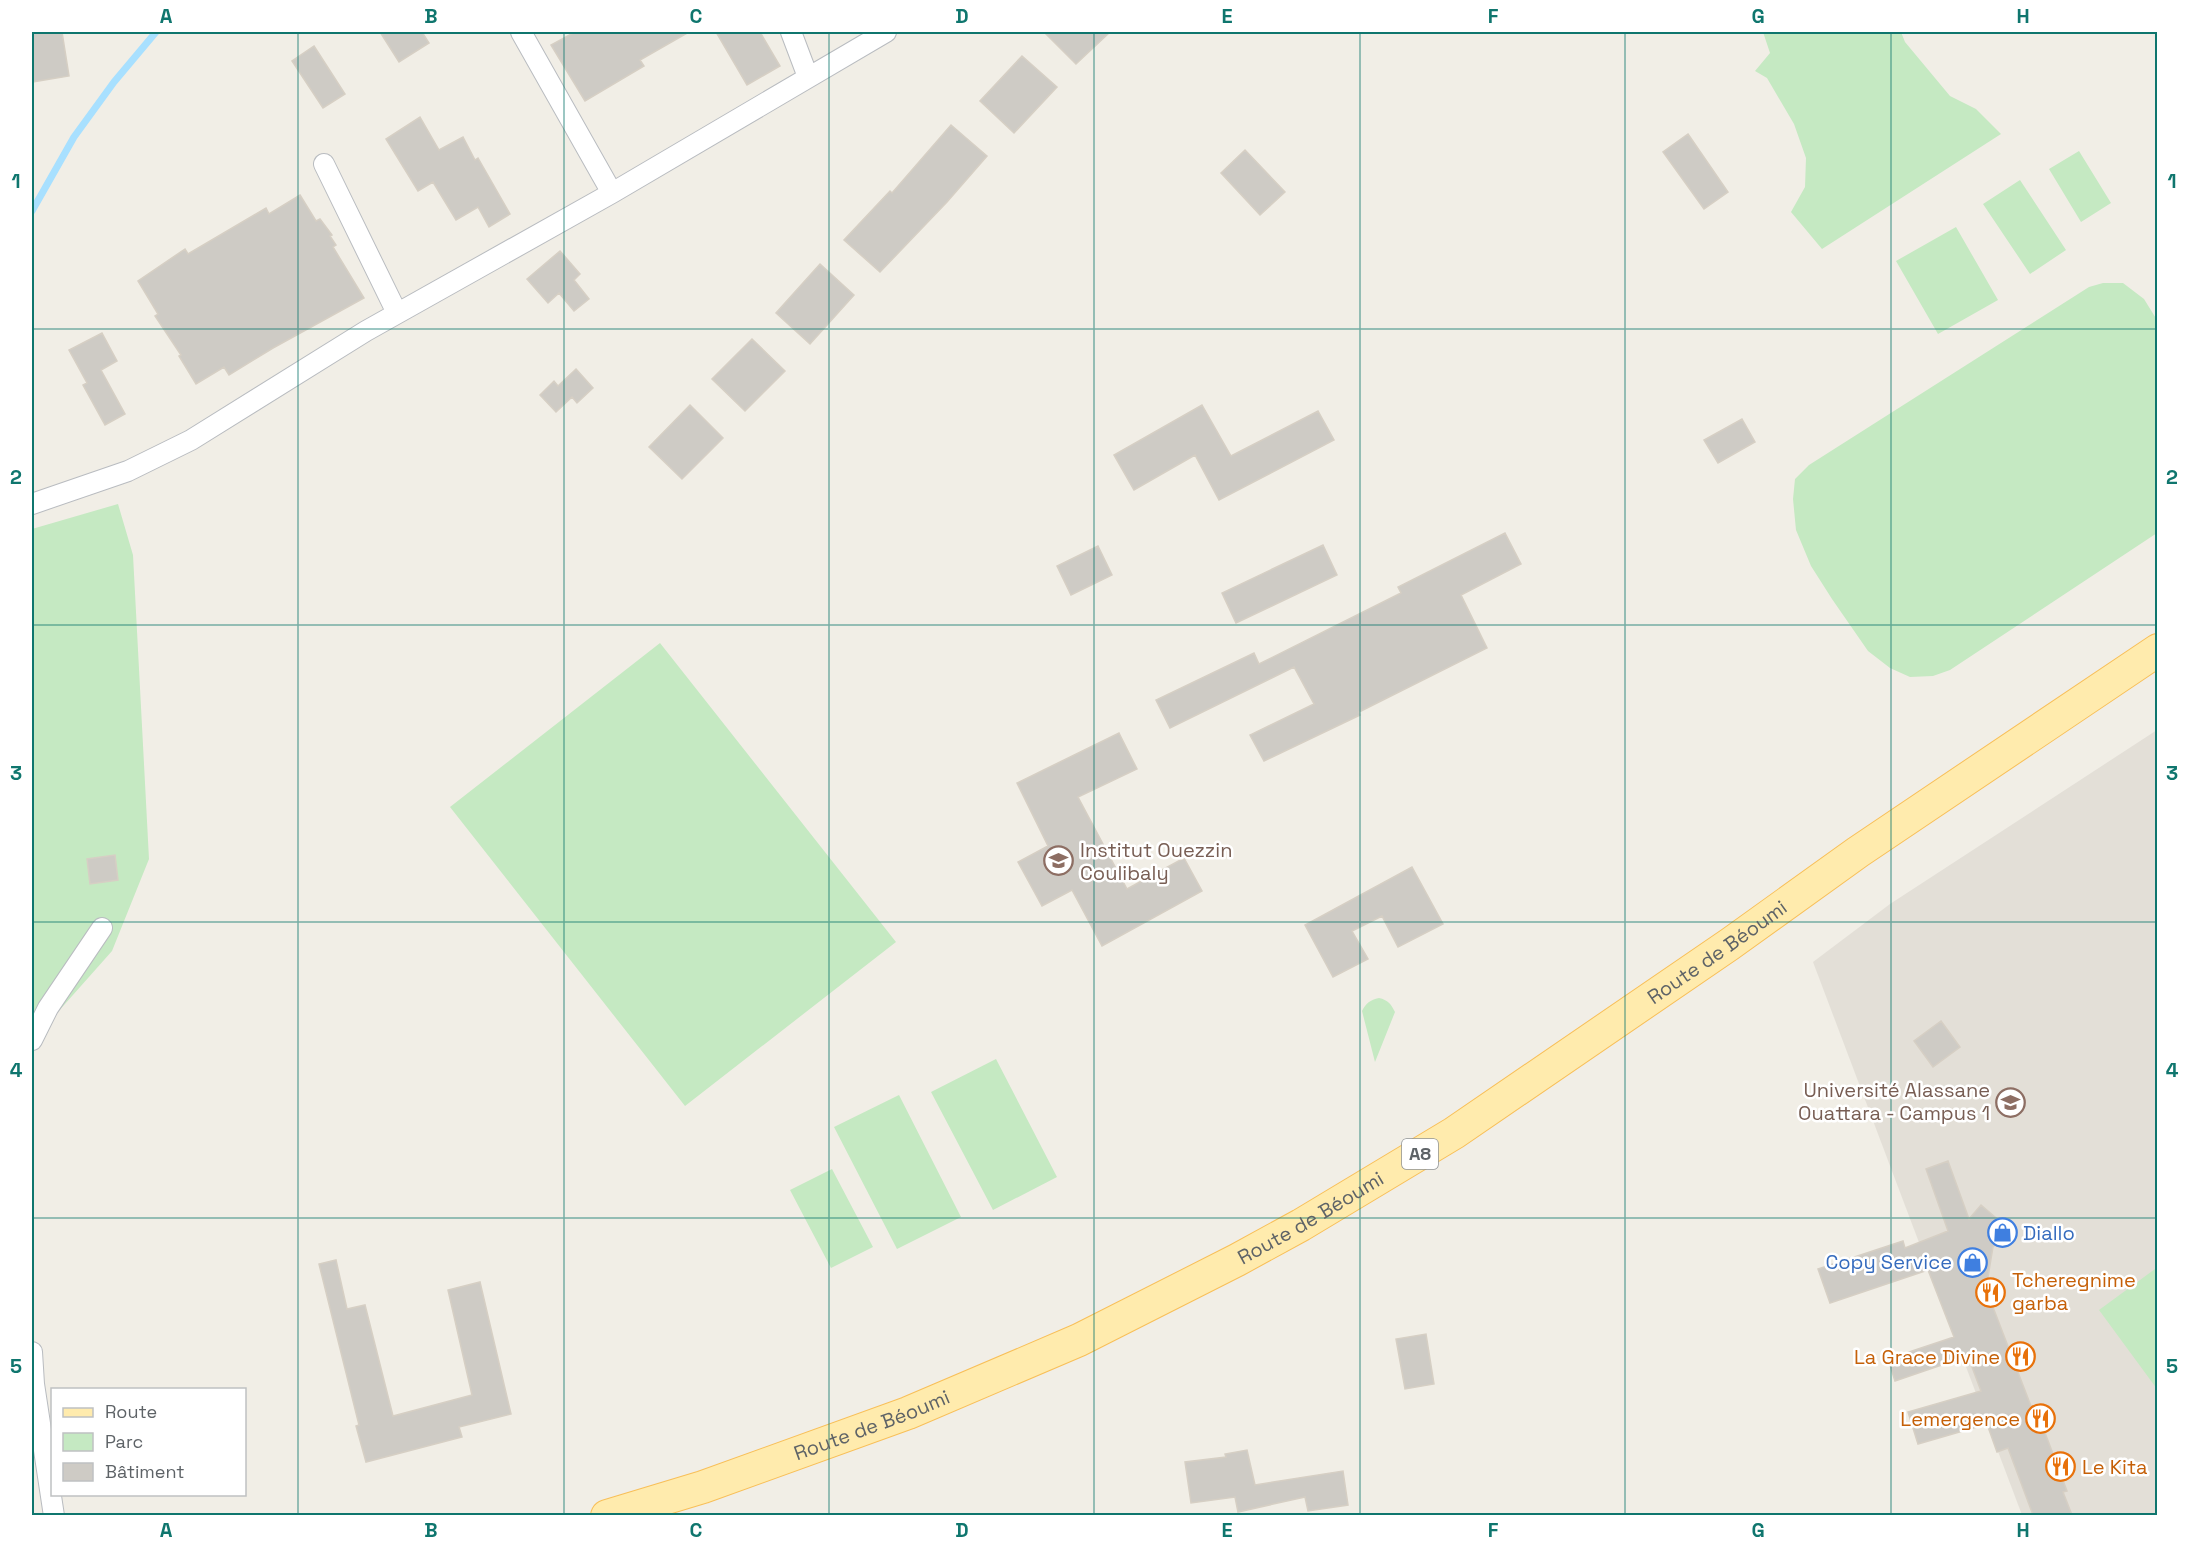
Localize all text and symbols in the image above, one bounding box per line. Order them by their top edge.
text: A [160,3,173,29]
text: B [424,3,438,29]
text: C [690,3,703,29]
text: D [955,3,969,29]
text: E [1221,3,1233,29]
text: F [1488,3,1499,29]
text: G [1751,3,1765,29]
text: H [2016,3,2030,29]
text: 1 [11,168,21,194]
text: 1 [2167,168,2177,194]
text: 2 [10,464,22,490]
text: 2 [2166,464,2178,490]
text: 3 [10,760,22,786]
text: 3 [2166,760,2178,786]
place label: Institut Ouezzin Coulibaly [1080,837,1232,886]
school or university icon: Institut Ouezzin Coulibaly [1043,845,1075,877]
street label: Route de Béoumi [1642,894,1792,1010]
text: 4 [10,1057,23,1083]
text: 4 [2166,1057,2179,1083]
place label: Université Alassane Ouattara - Campus 1 [1798,1077,1990,1126]
school or university icon: Université Alassane Ouattara - Campus 1 [1995,1086,2027,1118]
road number: A8 [1402,1139,1438,1169]
street label: Route de Béoumi [1233,1165,1388,1270]
shop icon: Diallo [1986,1217,2018,1249]
place label: Diallo [2023,1220,2075,1246]
shop icon: Copy Service [1957,1246,1989,1278]
place label: Copy Service [1825,1249,1952,1275]
place label: Tcheregnime garba [2012,1267,2136,1316]
restaurant icon: Tcheregnime garba [1975,1276,2007,1308]
restaurant icon: La Grace Divine [2005,1341,2037,1373]
place label: La Grace Divine [1854,1344,2000,1370]
text: 5 [10,1353,22,1379]
text: 5 [2166,1353,2178,1379]
street label: Route de Béoumi [790,1384,954,1466]
legend [51,1388,246,1496]
text: Route [105,1400,157,1423]
restaurant icon: Lemergence [2025,1403,2057,1435]
place label: Lemergence [1900,1406,2020,1432]
text: Parc [105,1430,143,1453]
restaurant icon: Le Kita [2045,1451,2077,1483]
place label: Le Kita [2082,1454,2148,1480]
text: Bâtiment [105,1460,185,1483]
text: A [160,1517,173,1543]
text: B [424,1517,438,1543]
text: C [690,1517,703,1543]
text: D [955,1517,969,1543]
text: E [1221,1517,1233,1543]
text: F [1488,1517,1499,1543]
text: G [1751,1517,1765,1543]
text: H [2016,1517,2030,1543]

